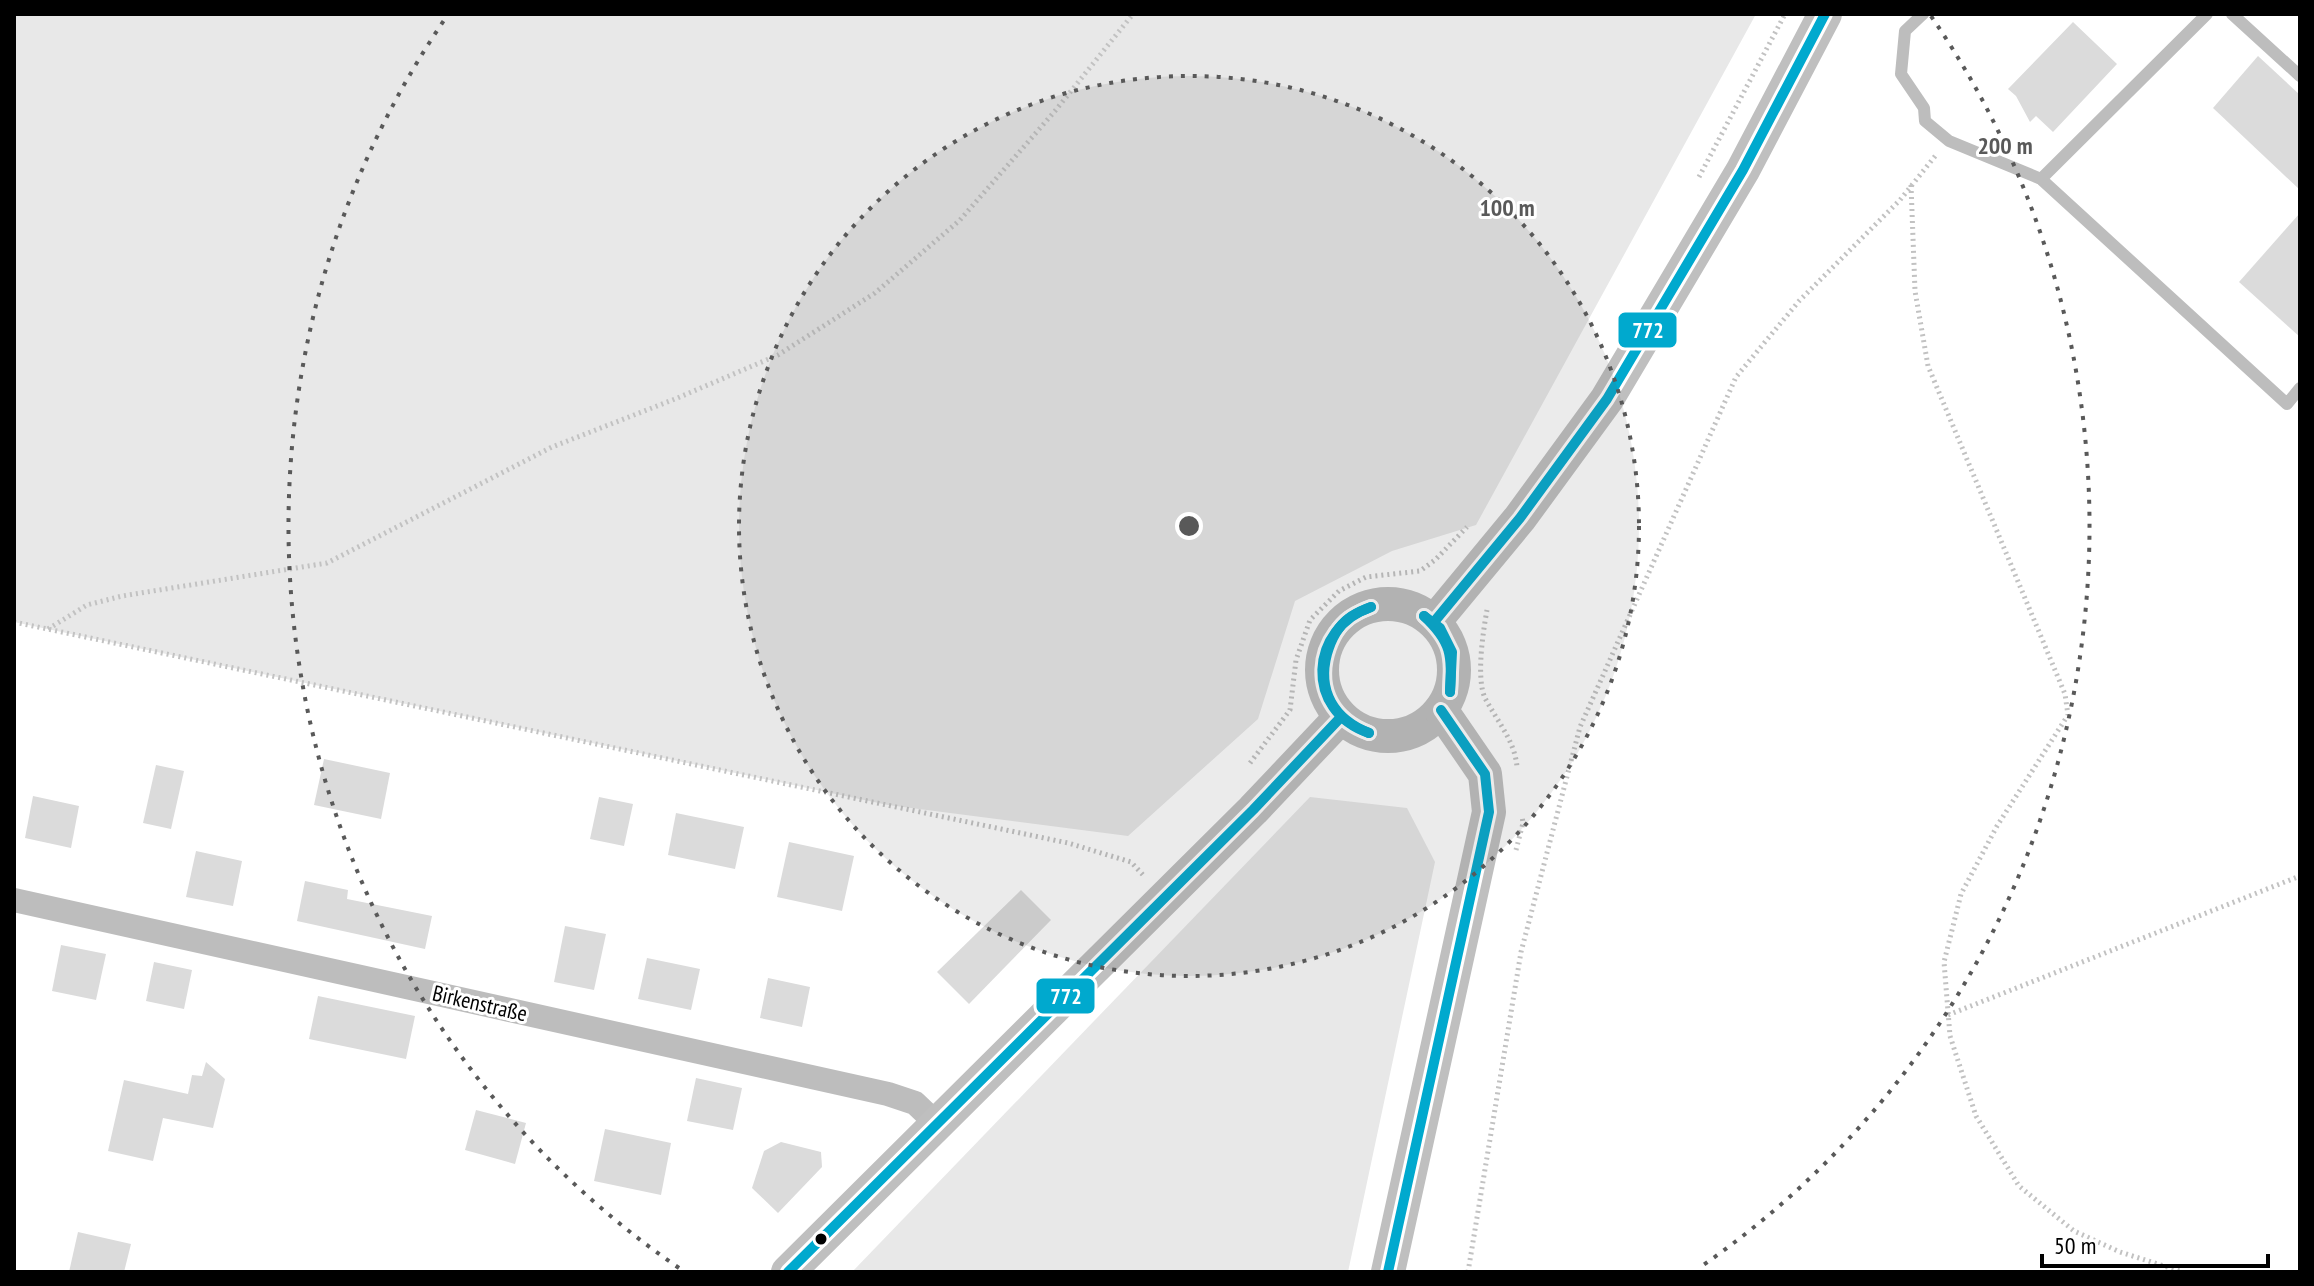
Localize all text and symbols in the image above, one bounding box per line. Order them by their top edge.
text: 200 m [1977,130,2033,161]
text: 100 m [1479,192,1535,223]
line badge: 772 [1617,311,1678,349]
text: 772 [1632,316,1664,344]
centre of rings [1175,512,1203,540]
line badge: 772 [1035,977,1096,1015]
street label: Birkenstraße [430,979,530,1027]
text: 772 [1050,982,1082,1010]
scale bar [2042,1218,2268,1268]
text: 50 m [2054,1230,2096,1261]
unlabelled marker [813,1231,829,1247]

